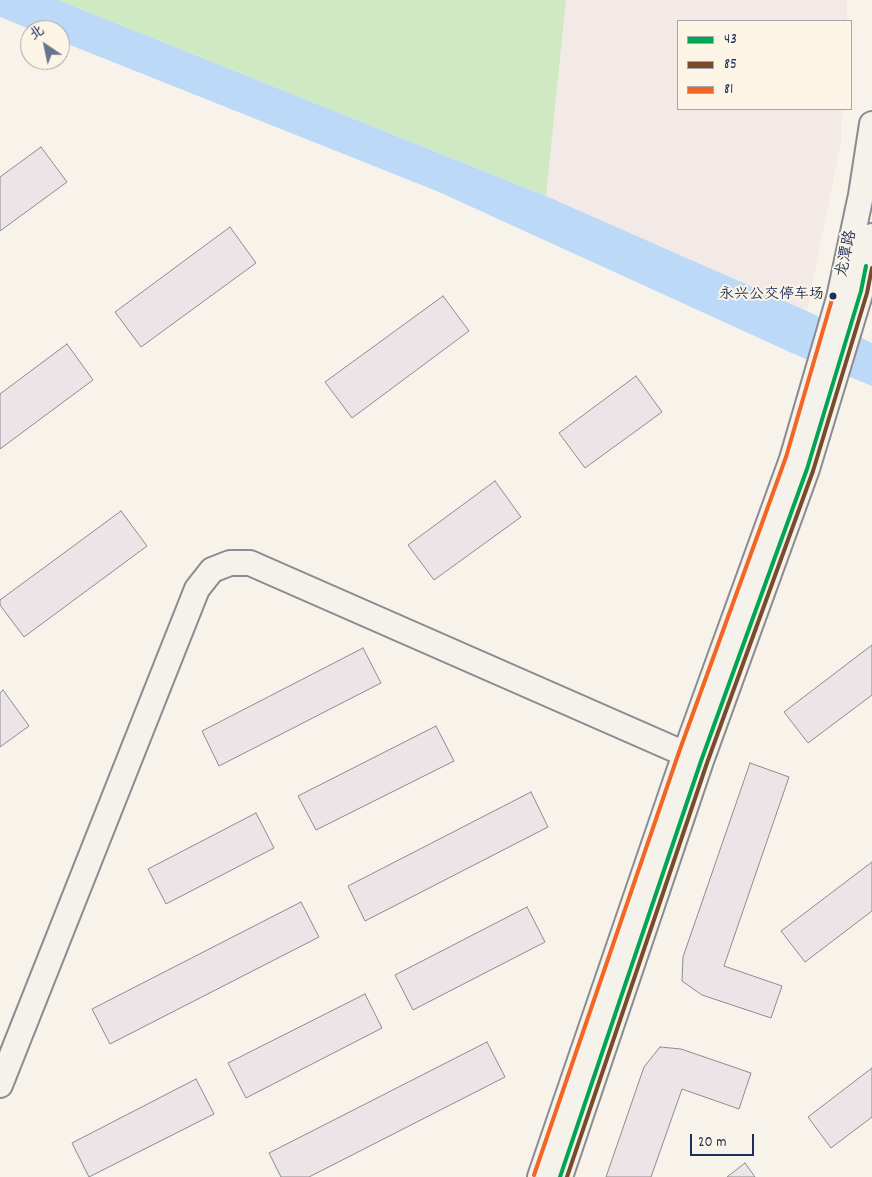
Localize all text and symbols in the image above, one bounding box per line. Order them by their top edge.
north arrow [20,20,70,70]
legend [677,20,852,110]
text: 北 [26,21,49,46]
text: 43 [724,29,737,51]
text: 85 [724,54,737,76]
text: 81 [724,79,733,101]
street label: 龙潭路 [834,229,862,279]
place label: 永兴公交停车场 [719,287,824,305]
marker: 永兴公交停车场 [828,291,838,301]
scale bar [692,1124,756,1156]
text: 20 m [698,1132,726,1154]

